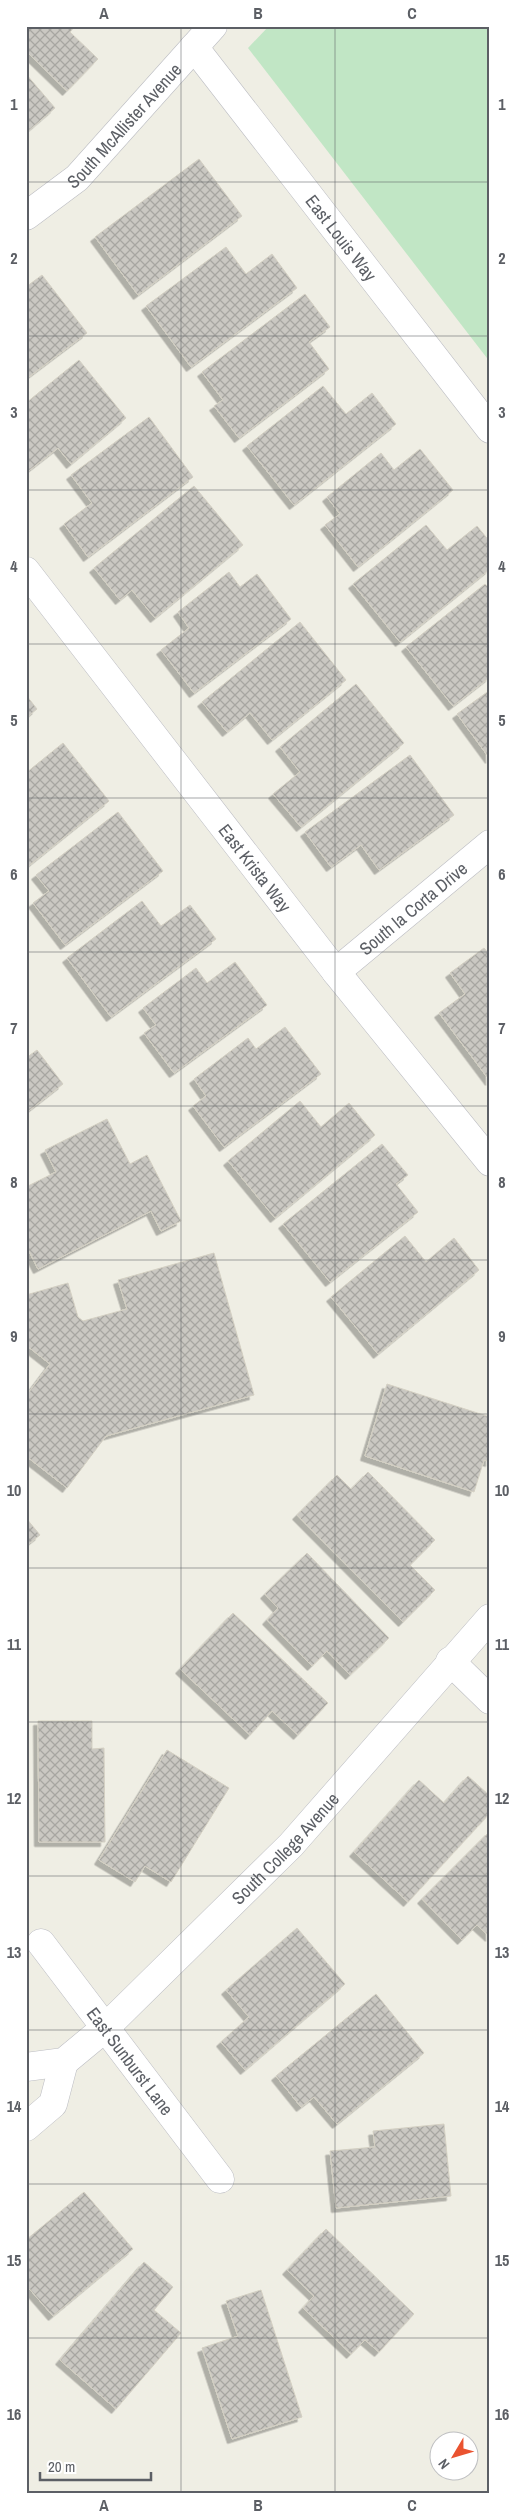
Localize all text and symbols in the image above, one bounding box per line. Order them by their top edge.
text: A [99,2,109,24]
text: B [253,2,263,24]
text: C [407,2,417,24]
street label: South McAllister Avenue [62,57,187,194]
text: 1 [10,93,18,115]
text: 1 [498,93,506,115]
street label: East Louis Way [300,189,383,286]
text: 2 [10,247,18,269]
text: 2 [498,247,506,269]
text: 3 [10,401,18,423]
text: 3 [498,401,506,423]
text: 4 [10,555,18,577]
text: 4 [498,555,506,577]
text: 5 [10,709,18,731]
text: 5 [498,709,506,731]
street label: East Krista Way [213,818,298,918]
street label: South la Corta Drive [353,856,472,960]
text: 6 [10,863,18,885]
text: 6 [498,863,506,885]
text: 7 [10,1017,18,1039]
text: 7 [498,1017,506,1039]
text: 8 [10,1171,18,1193]
text: 8 [498,1171,506,1193]
text: 9 [10,1325,18,1347]
text: 9 [498,1325,506,1347]
text: 10 [7,1479,21,1501]
text: 10 [495,1479,509,1501]
text: 11 [7,1633,22,1655]
text: 11 [495,1633,510,1655]
text: 12 [7,1787,21,1809]
street label: South College Avenue [226,1787,344,1910]
text: 12 [495,1787,509,1809]
text: 13 [7,1941,21,1963]
text: 13 [495,1941,509,1963]
street label: East Sunburst Lane [81,2002,180,2120]
text: 14 [7,2095,22,2117]
text: 14 [495,2095,510,2117]
text: 15 [7,2249,21,2271]
text: 15 [495,2249,509,2271]
text: 16 [7,2403,21,2425]
text: 16 [495,2403,509,2425]
north arrow [428,2432,478,2482]
scale bar [40,2449,151,2481]
text: N [434,2455,453,2473]
text: 20 m [48,2456,75,2477]
text: A [99,2494,109,2516]
text: B [253,2494,263,2516]
text: C [407,2494,417,2516]

